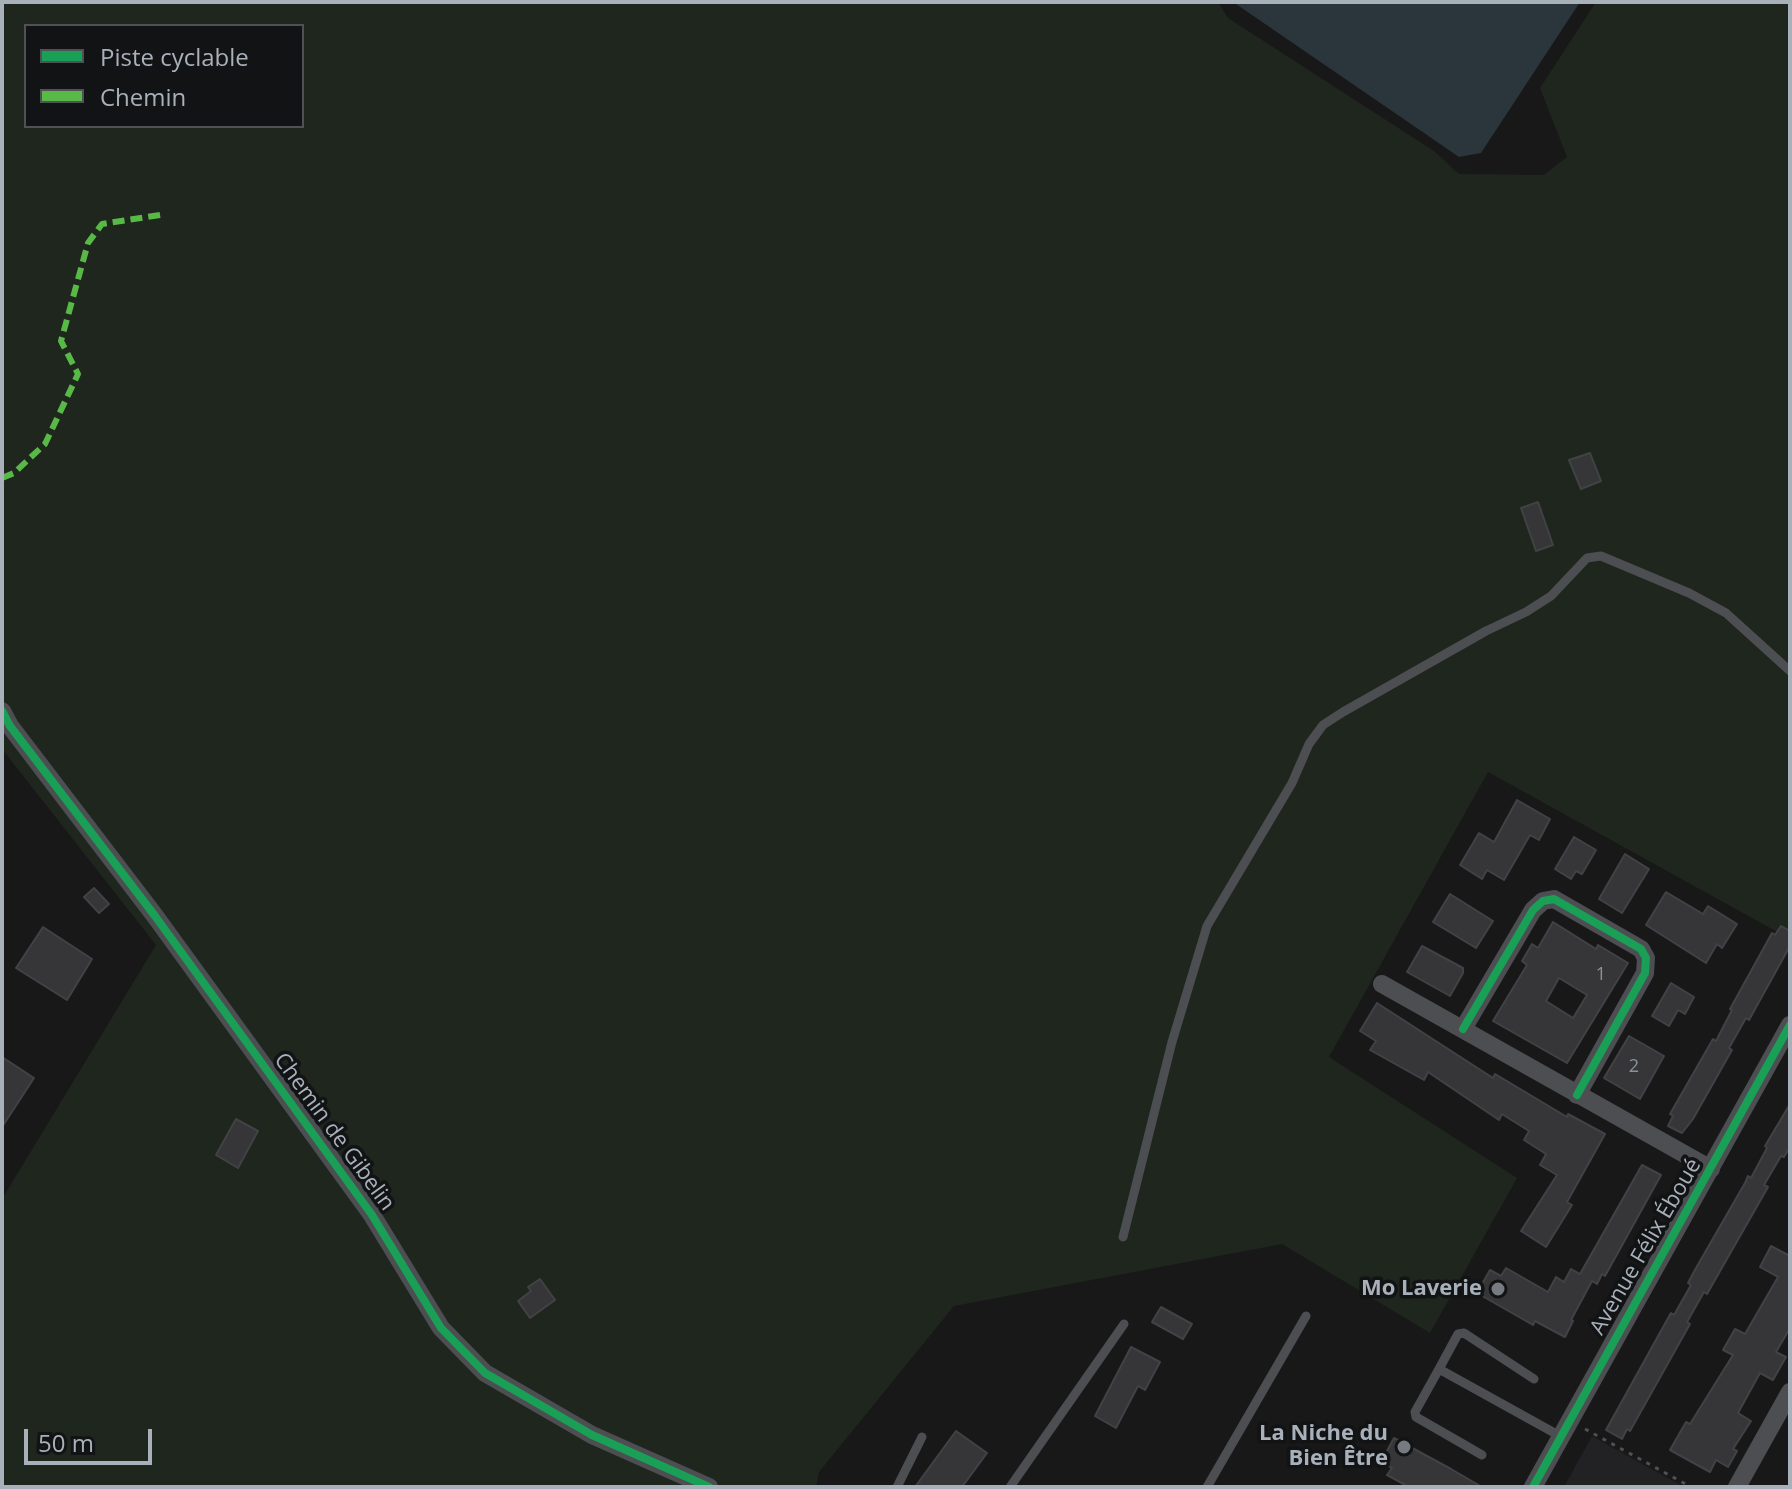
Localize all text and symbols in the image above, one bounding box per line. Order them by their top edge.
legend [24,24,304,128]
text: Piste cyclable [100,40,249,73]
text: Chemin [100,80,186,113]
house number: 1 [1596,964,1606,986]
street label: Chemin de Gibelin [268,1048,400,1216]
house number: 2 [1629,1056,1639,1078]
street label: Avenue Félix Éboué [1585,1154,1707,1340]
place label: Mo Laverie [1361,1276,1482,1302]
marker: Mo Laverie [1489,1280,1507,1298]
scale bar [28,1413,156,1463]
place label: La Niche du Bien Être [1259,1421,1388,1472]
text: 50 m [38,1426,94,1459]
marker: La Niche du Bien Être [1395,1438,1413,1456]

